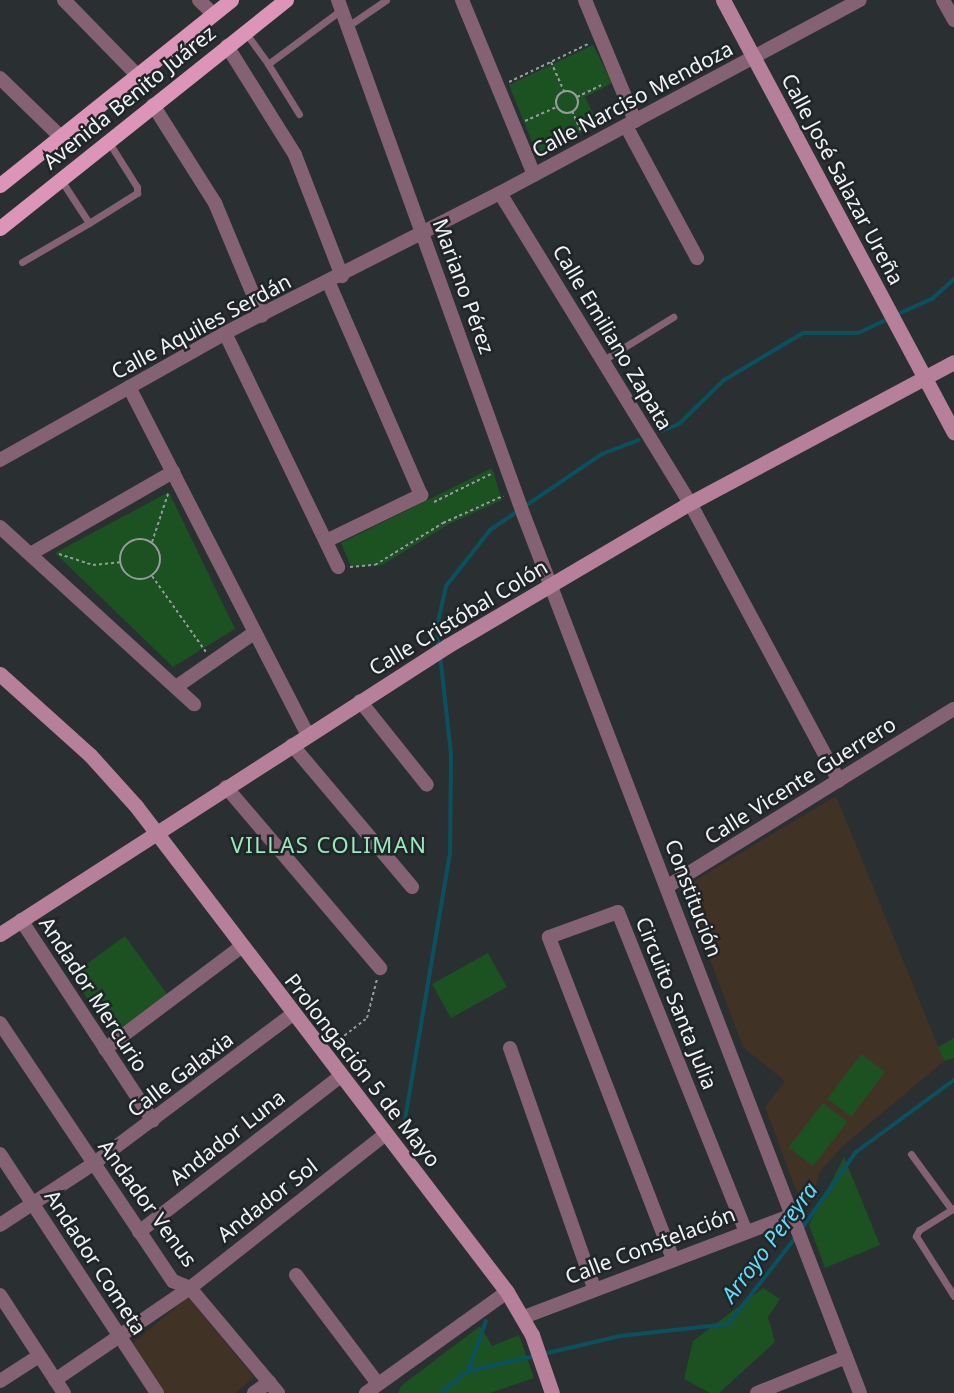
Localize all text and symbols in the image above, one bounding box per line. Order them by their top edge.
street label: Avenida Benito Juárez [38,20,220,174]
street label: Calle Narciso Mendoza [527,35,737,163]
street label: Calle José Salazar Ureña [777,69,909,289]
street label: Mariano Pérez [428,215,500,357]
street label: Calle Emiliano Zapata [548,240,678,434]
street label: Calle Aquiles Serdán [107,268,295,384]
street label: Calle Cristóbal Colón [364,554,552,680]
street label: Calle Vicente Guerrero [700,711,900,849]
district label: VILLAS COLIMAN [231,832,427,858]
street label: Constitución [660,836,728,960]
street label: Andador Mercurio [34,912,154,1076]
street label: Circuito Santa Julia [631,913,723,1093]
street label: Prolongación 5 de Mayo [280,968,446,1172]
street label: Calle Galaxia [122,1026,238,1122]
street label: Andador Luna [164,1084,290,1190]
street label: Andador Venus [93,1135,203,1271]
street label: Andador Sol [212,1153,322,1247]
water label: Arroyo Pereyra [715,1177,823,1307]
street label: Andador Cometa [40,1185,152,1339]
street label: Calle Constelación [561,1201,739,1289]

